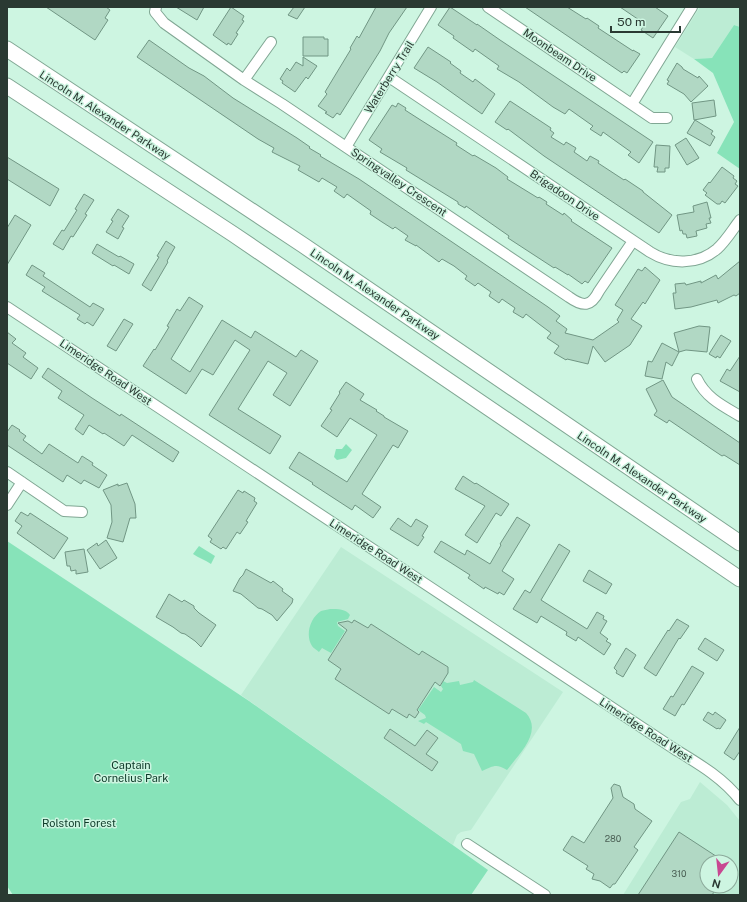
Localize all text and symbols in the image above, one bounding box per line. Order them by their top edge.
scale bar [611,8,680,34]
text: 50 m [617,15,645,29]
street label: Moonbeam Drive [521,26,599,84]
street label: Waterberry Trail [362,39,416,115]
street label: Lincoln M. Alexander Parkway [37,68,173,162]
street label: Springvalley Crescent [349,146,449,218]
street label: Brigadoon Drive [528,167,602,223]
street label: Lincoln M. Alexander Parkway [308,246,442,342]
street label: Limeridge Road West [58,337,154,407]
street label: Lincoln M. Alexander Parkway [575,429,709,525]
street label: Limeridge Road West [327,516,425,586]
street label: Limeridge Road West [597,695,695,765]
park label: Captain Cornelius Park [94,759,168,784]
park label: Rolston Forest [42,817,116,829]
house number: 280 [605,833,622,844]
north arrow [699,854,739,894]
house number: 310 [672,868,687,879]
text: N [711,877,722,891]

